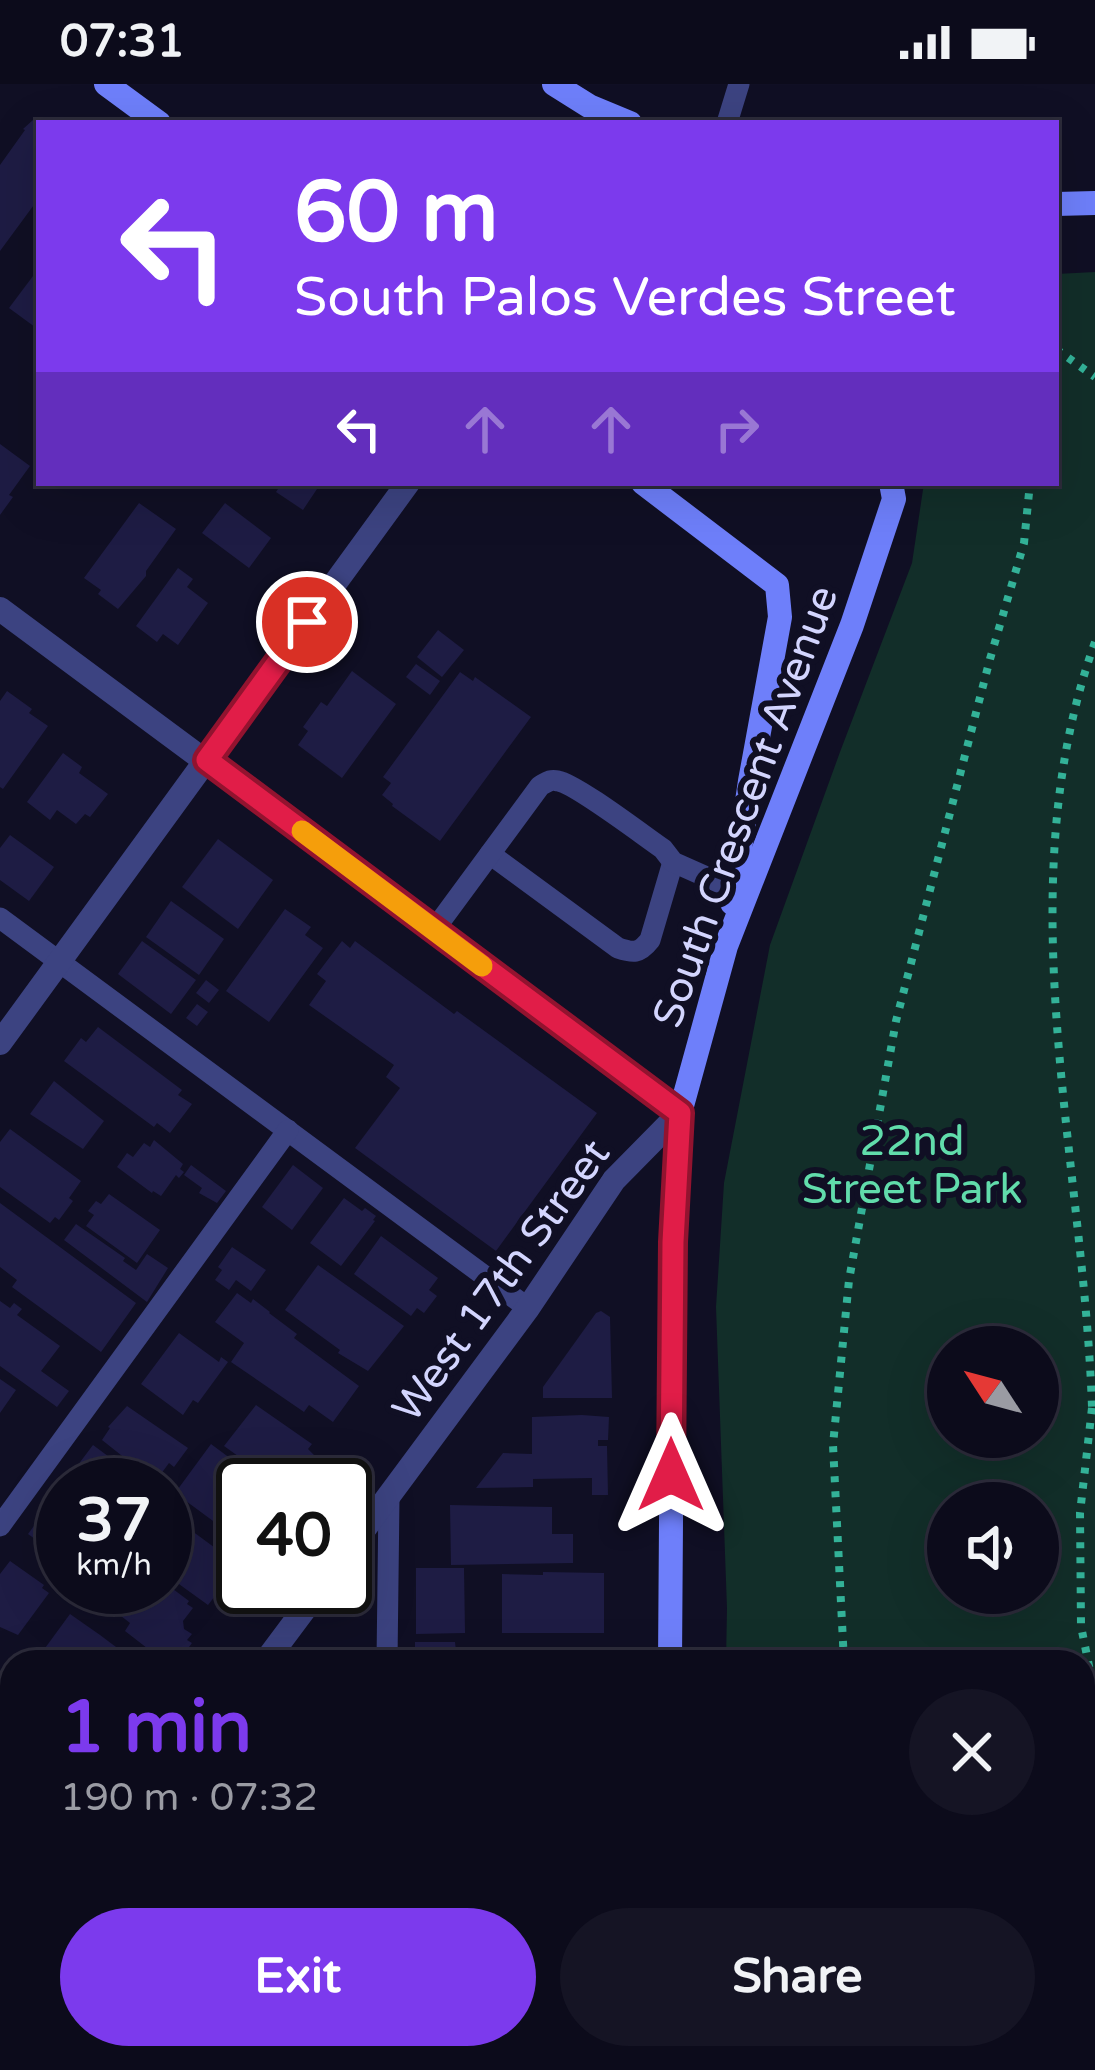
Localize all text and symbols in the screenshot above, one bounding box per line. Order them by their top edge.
text: 07:31 [60,15,185,69]
text: 60 m [294,163,498,264]
icon: left [96,168,252,324]
text: South Palos Verdes Street [294,265,956,330]
icon: left [326,396,392,462]
icon: ahead [452,396,518,462]
icon: ahead [578,396,644,462]
icon: right [704,396,770,462]
pin [256,571,358,673]
street label: South Crescent Avenue [642,579,849,1034]
icon: arrive [274,589,340,655]
park label: 22nd Street Park [802,1116,1022,1215]
street label: West 17th Street [382,1130,621,1432]
north arrow [927,1326,1059,1458]
map controls [927,1326,1059,1614]
position arrow [608,1412,734,1538]
speed limit sign: 40 [216,1458,372,1614]
button: sound [927,1482,1059,1614]
text: 37 [76,1485,152,1557]
text: km/h [76,1547,152,1584]
text: 1 min [60,1685,252,1772]
button: close [909,1689,1035,1815]
text: 190 m · 07:32 [60,1774,318,1821]
button: Exit [60,1908,536,2046]
button: Share [560,1908,1035,2046]

